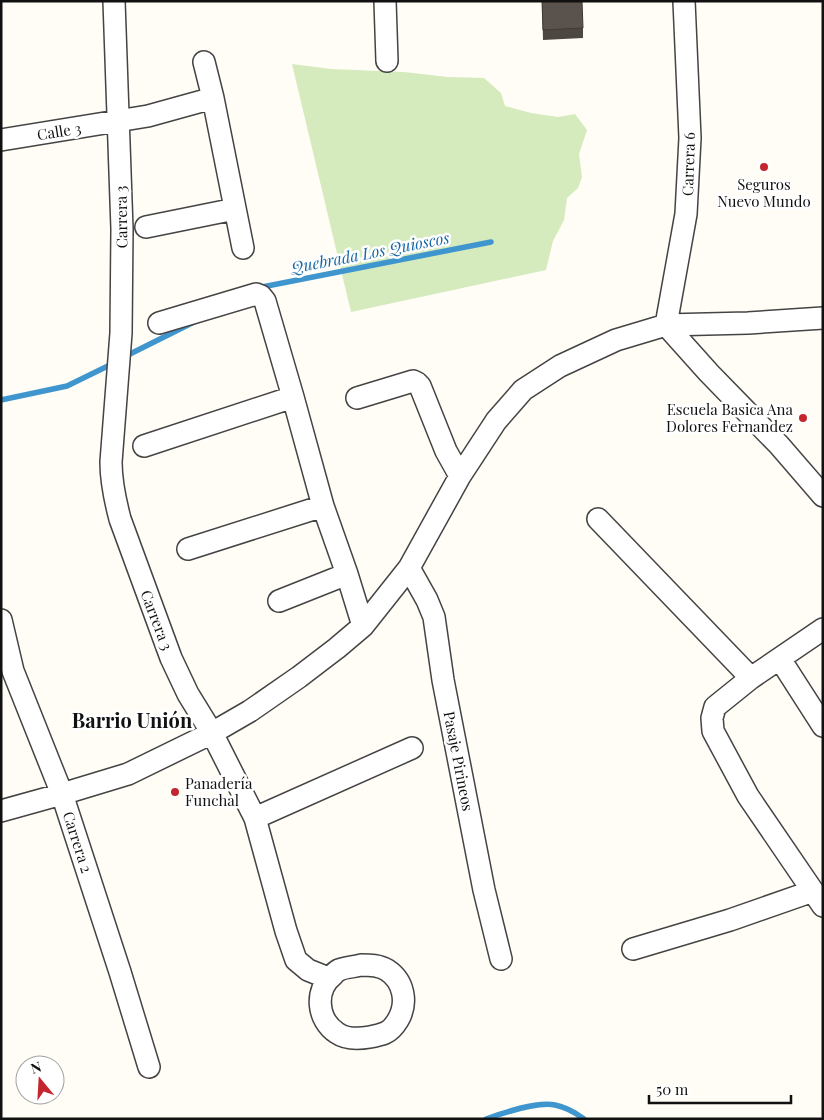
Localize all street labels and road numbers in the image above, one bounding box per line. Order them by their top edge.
street label: Calle 3 [36,118,83,144]
street label: Carrera 6 [677,131,699,196]
street label: Carrera 3 [110,185,132,249]
street label: Carrera 3 [136,587,178,653]
street label: Pasaje Pirineos [440,709,478,813]
street label: Carrera 2 [59,809,97,875]

